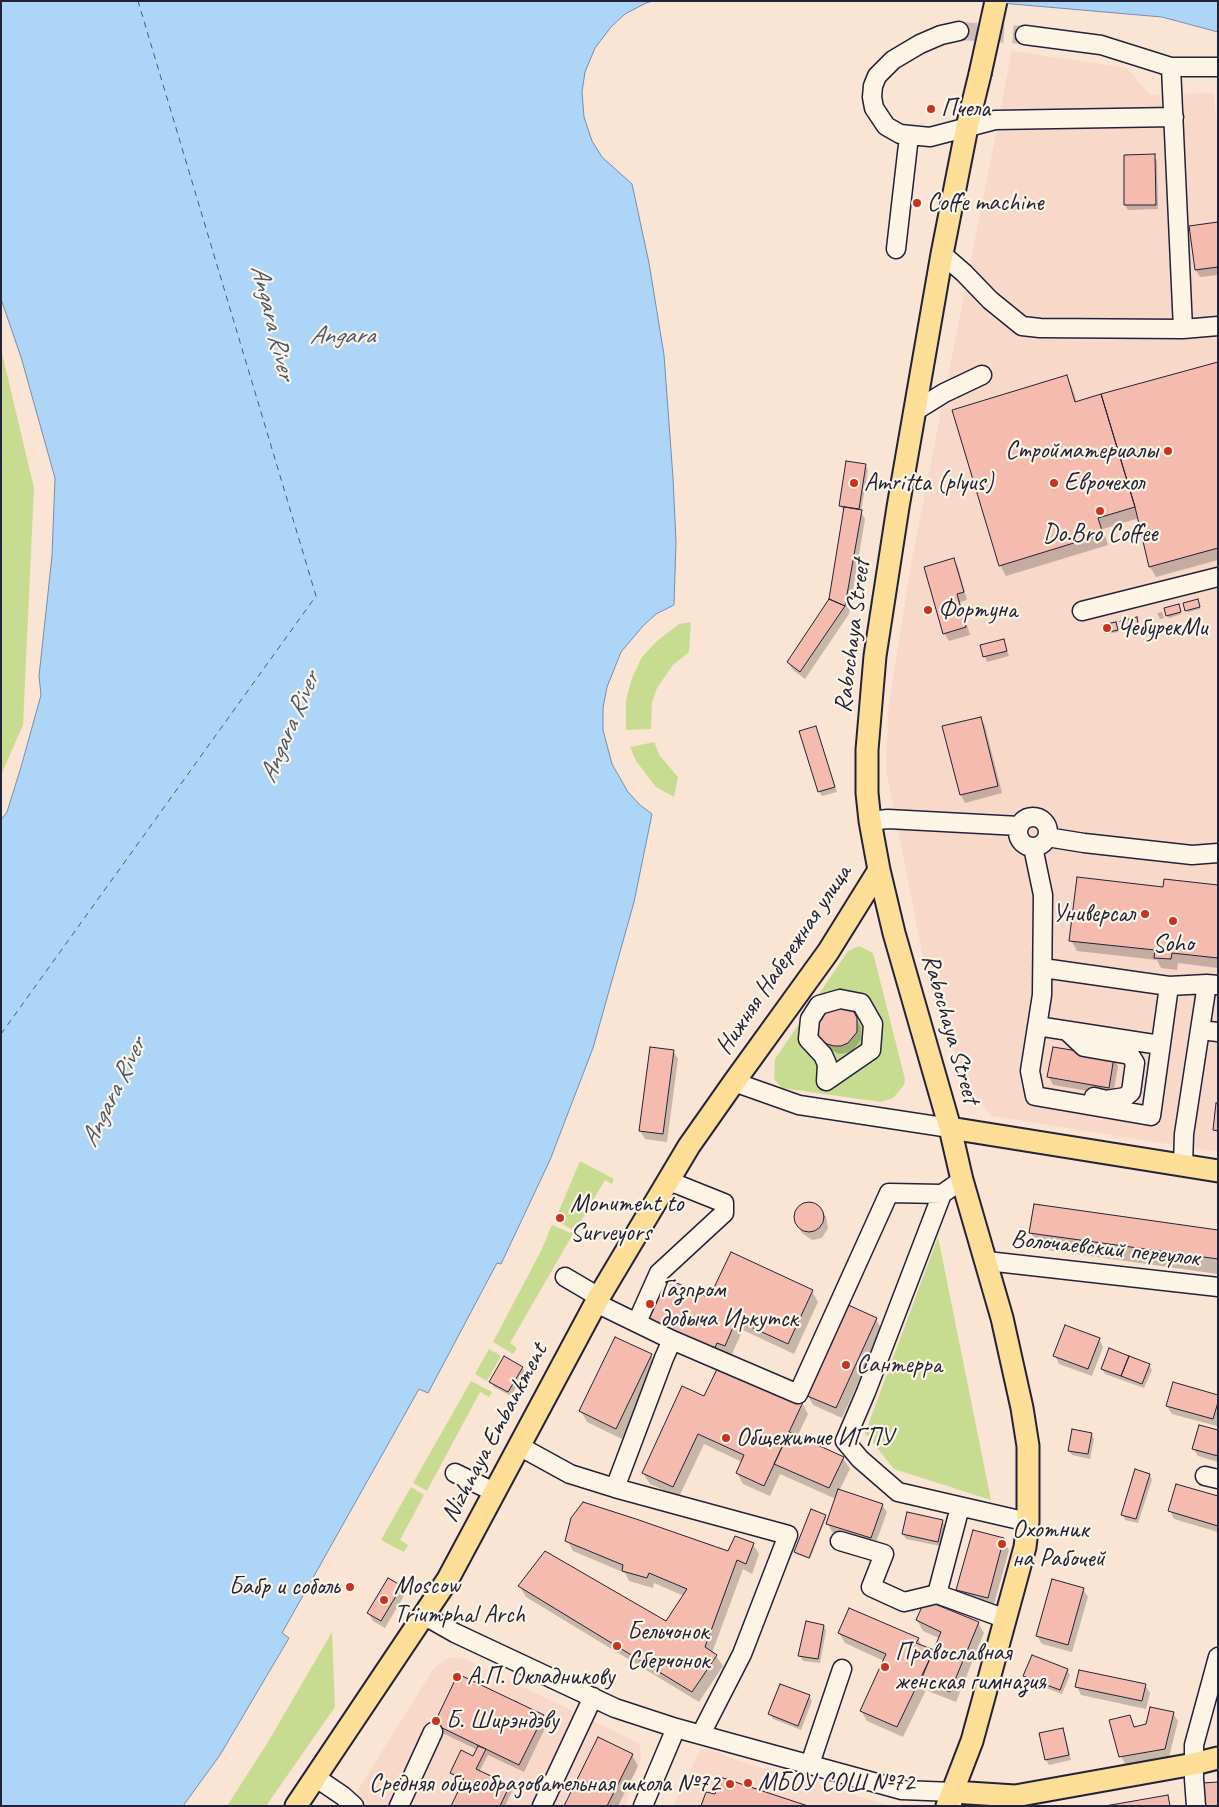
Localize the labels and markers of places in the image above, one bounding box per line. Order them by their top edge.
place label: Пчела [941,94,990,124]
marker: Пчела [925,103,937,115]
place label: Coffe machine [927,188,1043,218]
marker: Coffe machine [911,197,923,209]
place label: Стройматериалы [1005,436,1158,466]
marker: Стройматериалы [1162,445,1174,457]
place label: Amritta (plyus) [864,468,993,498]
place label: Еврочехол [1064,468,1144,498]
marker: Amritta (plyus) [848,477,860,489]
marker: Еврочехол [1048,477,1060,489]
marker: Do.Bro Coffee [1094,505,1106,517]
place label: Do.Bro Coffee [1043,519,1157,549]
place label: Фортуна [938,595,1017,625]
marker: Фортуна [922,604,934,616]
place label: ЧебурекМи [1117,613,1207,643]
marker: ЧебурекМи [1101,622,1113,634]
place label: Универсал [1053,899,1135,929]
marker: Универсал [1139,908,1151,920]
marker: Soho [1167,915,1179,927]
place label: Soho [1152,929,1194,959]
place label: Monument to Surveyors [570,1189,683,1248]
marker: Monument to Surveyors [554,1212,566,1224]
place label: Газпром добыча Иркутск [660,1275,798,1334]
marker: Газпром добыча Иркутск [644,1298,656,1310]
place label: Сантерра [856,1350,942,1380]
marker: Сантерра [840,1359,852,1371]
place label: Общежитие ИГПУ [736,1423,893,1453]
marker: Общежитие ИГПУ [720,1432,732,1444]
place label: Охотник на Рабочей [1012,1515,1105,1574]
marker: Охотник на Рабочей [996,1538,1008,1550]
place label: Moscow Triumphal Arch [394,1571,525,1630]
place label: Бабр и соболь [229,1572,340,1602]
marker: Бабр и соболь [344,1581,356,1593]
marker: Moscow Triumphal Arch [378,1594,390,1606]
place label: Бельчонок Сберчонок [627,1617,709,1676]
place label: Православная женская гимназия [895,1638,1046,1697]
marker: Бельчонок Сберчонок [611,1640,623,1652]
marker: Православная женская гимназия [879,1661,891,1673]
place label: А.П. Окладникову [467,1662,614,1692]
marker: А.П. Окладникову [451,1671,463,1683]
place label: Б. Ширэндэву [446,1706,558,1736]
marker: Б. Ширэндэву [430,1715,442,1727]
place label: МБОУ СОШ №72 [758,1768,915,1798]
place label: Средняя общеобразовательная школа №72 [369,1769,720,1799]
marker: МБОУ СОШ №72 [742,1777,754,1789]
marker: Средняя общеобразовательная школа №72 [724,1778,736,1790]

